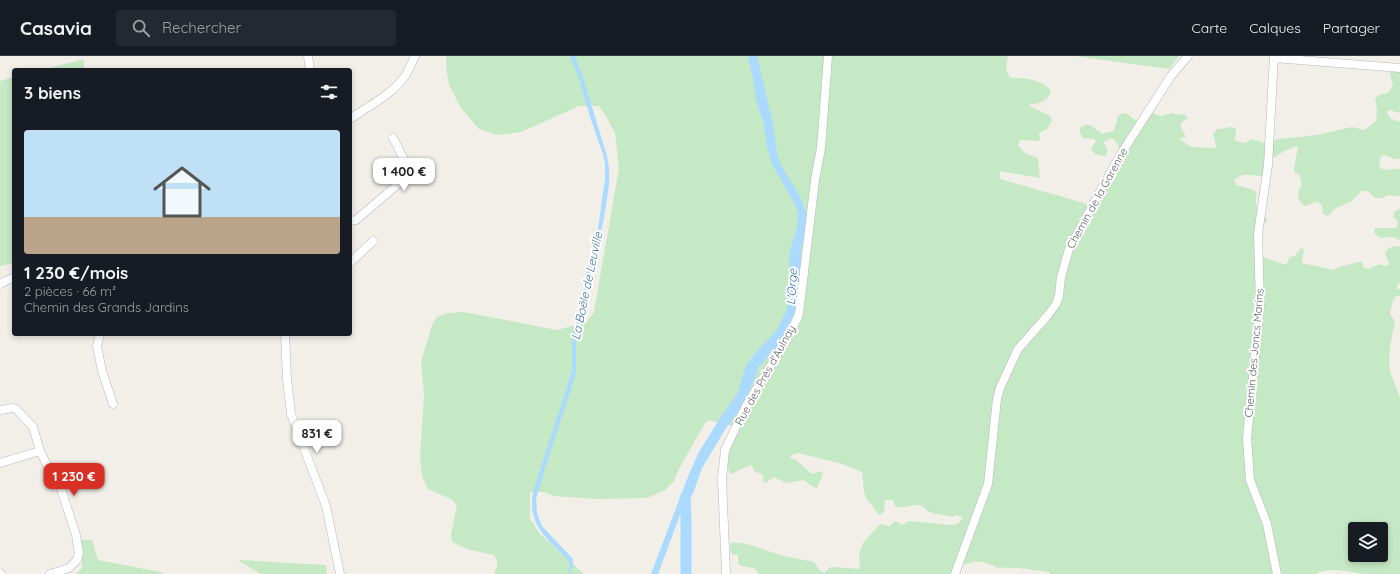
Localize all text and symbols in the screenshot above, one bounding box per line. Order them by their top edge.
search box [116,10,396,46]
text: Casavia [20,16,92,40]
icon: search [130,17,152,39]
text: Rechercher [162,18,241,37]
text: Carte [1192,19,1227,37]
text: Calques [1249,19,1301,37]
text: Partager [1323,19,1380,37]
icon: filters [318,81,340,103]
text: 3 biens [24,82,81,103]
street label: Chemin de la Garenne [1063,145,1131,251]
icon: home [146,156,218,228]
pin: 1 400 € [367,158,441,192]
text: 1 400 € [382,163,426,179]
water label: La Boële de Leuville [568,229,606,341]
text: 1 230 €/mois [24,262,128,283]
water label: L'Orge [783,267,800,306]
text: 2 pièces · 66 m² [24,283,116,299]
street label: Chemin des Joncs Marins [1241,288,1267,418]
text: Chemin des Grands Jardins [24,299,189,315]
street label: Rue des Prés d'Aulnay [732,322,798,428]
pin: 831 € [289,420,345,454]
text: 831 € [302,425,332,441]
pin: 1 230 € [37,463,111,497]
text: 1 230 € [53,468,95,484]
map controls [1348,522,1388,562]
button: layers [1348,522,1388,562]

